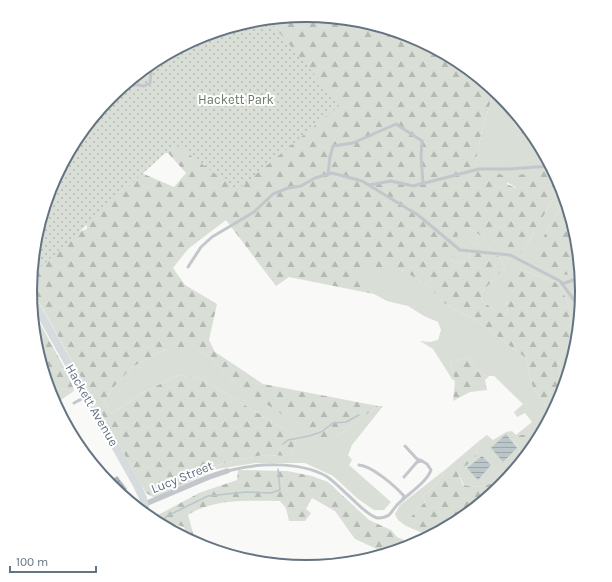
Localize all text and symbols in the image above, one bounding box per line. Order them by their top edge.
park label: Hackett Park [198,92,274,107]
street label: Hackett Avenue [62,361,122,449]
street label: Lucy Street [149,458,215,496]
scale bar [10,548,96,574]
text: 100 m [16,555,48,569]

